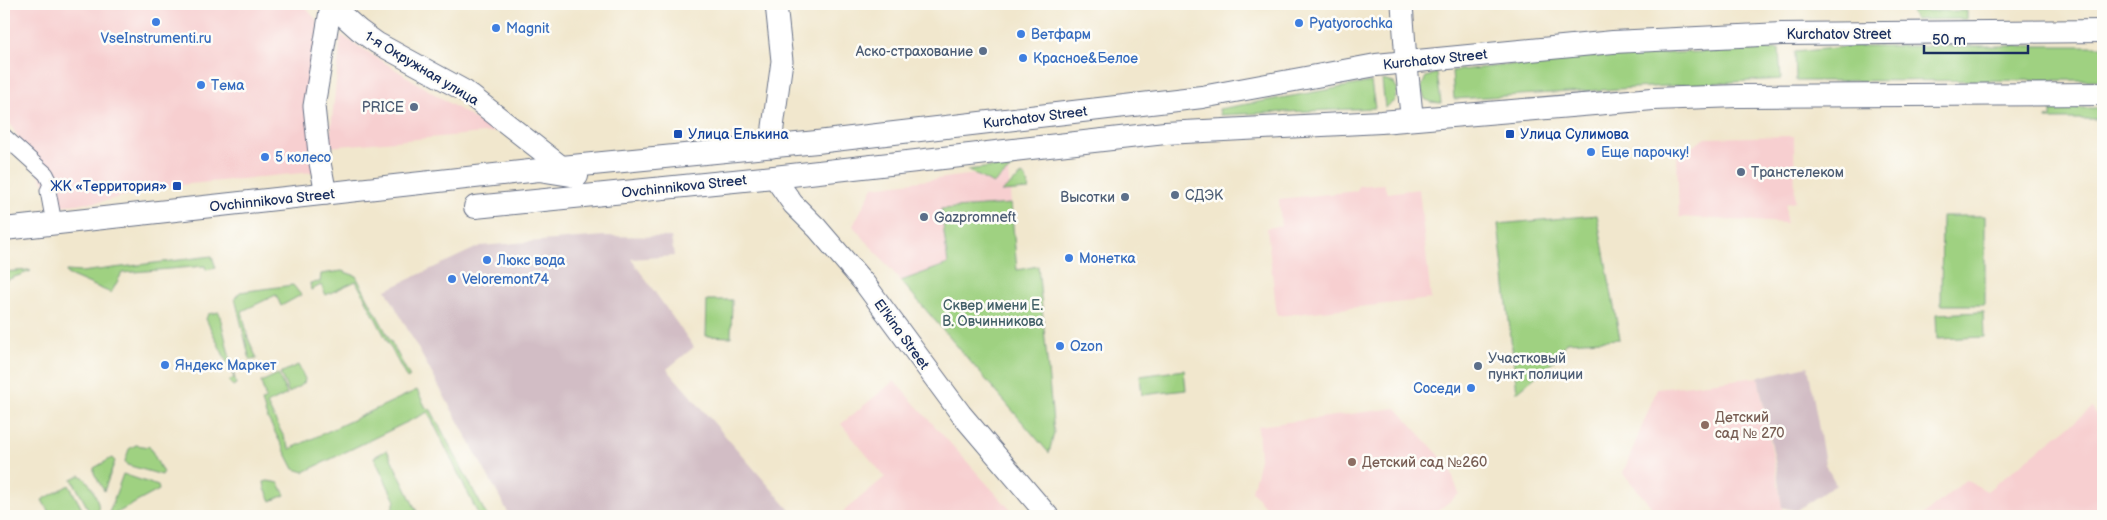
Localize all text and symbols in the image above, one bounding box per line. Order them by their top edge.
place label: Pyatyorochka [1309,15,1393,32]
marker: VseInstrumenti.ru [150,16,162,28]
marker: Pyatyorochka [1293,17,1305,29]
place label: Magnit [506,20,550,37]
marker: Magnit [490,22,502,34]
scale bar [1924,22,2028,54]
place label: Ветфарм [1031,26,1091,43]
street label: Kurchatov Street [1787,26,1892,43]
street label: 1-я Окружная улица [362,28,483,110]
marker: Ветфарм [1015,28,1027,40]
place label: VseInstrumenti.ru [100,30,212,47]
text: 50 m [1932,31,1966,50]
place label: Аско-страхование [855,43,973,60]
marker: Аско-страхование [977,45,989,57]
street label: Kurchatov Street [1382,45,1489,73]
place label: Красное&Белое [1033,50,1138,67]
marker: Красное&Белое [1017,52,1029,64]
place label: Тема [211,77,245,94]
marker: Тема [195,79,207,91]
place label: PRICE [362,99,404,116]
marker: PRICE [408,101,420,113]
street label: Kurchatov Street [982,103,1089,132]
place label: Улица Елькина [688,126,789,143]
place label: Улица Сулимова [1520,126,1630,143]
marker: Улица Елькина [672,128,684,140]
marker: Улица Сулимова [1504,128,1516,140]
place label: Еще парочку! [1601,144,1689,161]
marker: Еще парочку! [1585,146,1597,158]
place label: 5 колесо [275,149,331,166]
marker: 5 колесо [259,151,271,163]
place label: Транстелеком [1751,164,1844,181]
marker: Транстелеком [1735,166,1747,178]
street label: Ovchinnikova Street [621,171,748,202]
place label: ЖК «Территория» [50,178,167,195]
marker: ЖК «Территория» [171,180,183,192]
street label: Ovchinnikova Street [209,185,336,216]
place label: СДЭК [1185,187,1224,204]
place label: Высотки [1060,189,1115,206]
marker: СДЭК [1169,189,1181,201]
marker: Высотки [1119,191,1131,203]
place label: Gazpromneft [934,209,1017,226]
marker: Gazpromneft [918,211,930,223]
place label: Монетка [1079,250,1136,267]
place label: Люкс вода [496,252,566,269]
marker: Монетка [1063,252,1075,264]
marker: Люкс вода [481,254,493,266]
place label: Veloremont74 [462,271,550,288]
marker: Veloremont74 [446,273,458,285]
street label: El'kina Street [870,296,933,373]
park label: Сквер имени Е. В. Овчинникова [942,297,1045,330]
place label: Ozon [1070,338,1103,355]
marker: Ozon [1054,340,1066,352]
place label: Участковый пункт полиции [1488,350,1583,383]
place label: Яндекс Маркет [175,357,277,374]
marker: Яндекс Маркет [159,359,171,371]
marker: Участковый пункт полиции [1472,360,1484,372]
place label: Соседи [1413,380,1461,397]
marker: Соседи [1465,382,1477,394]
place label: Детский сад № 270 [1715,409,1785,442]
marker: Детский сад № 270 [1699,419,1711,431]
place label: Детский сад №260 [1362,454,1487,471]
marker: Детский сад №260 [1346,456,1358,468]

